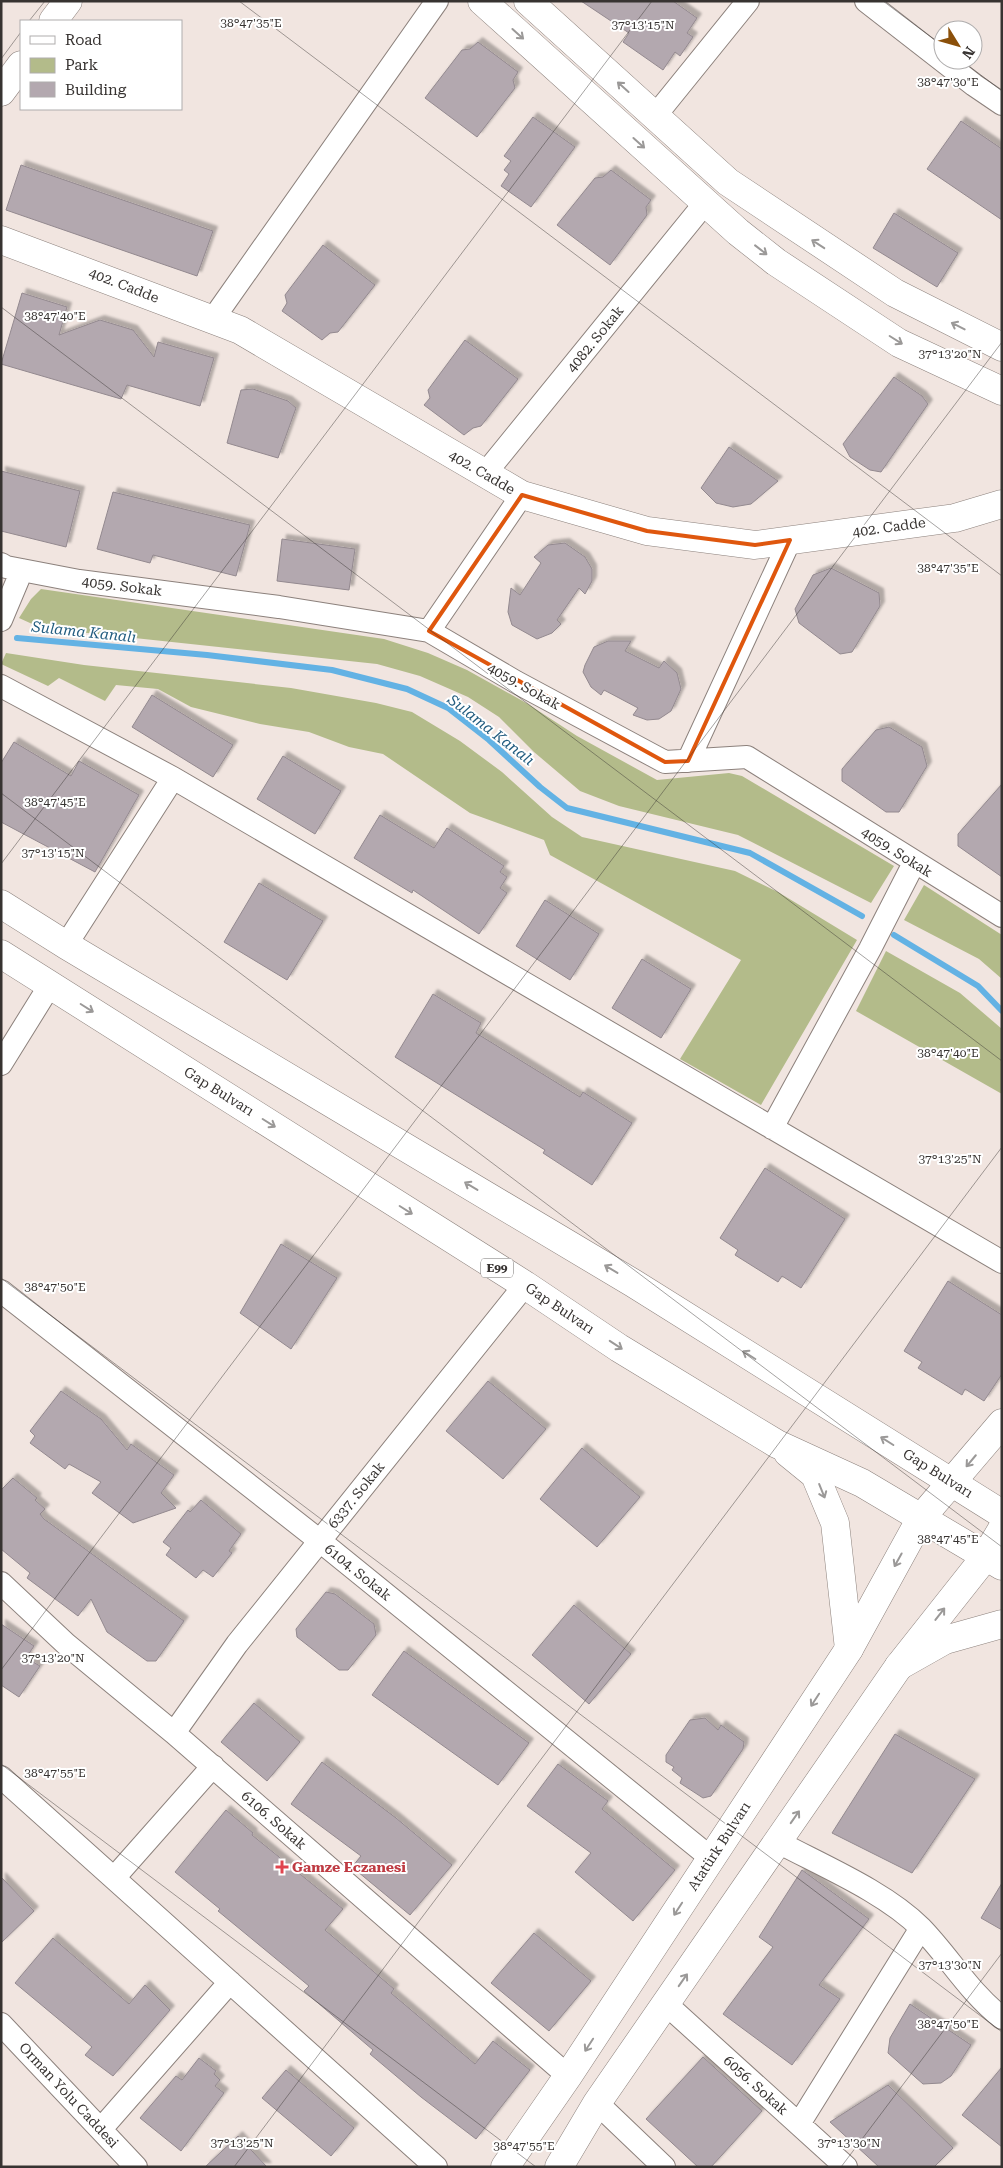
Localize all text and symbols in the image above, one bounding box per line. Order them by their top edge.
text: 38°47'35"E [220,16,282,30]
text: 37°13'15"N [611,18,675,32]
legend [20,20,182,110]
north arrow [933,20,983,70]
one-way arrow [511,28,524,40]
text: Road [65,31,102,49]
text: N [959,44,978,62]
text: Park [65,56,99,74]
text: 38°47'30"E [917,75,979,89]
text: Building [65,81,127,99]
one-way arrow [617,82,630,93]
one-way arrow [632,137,645,149]
one-way arrow [811,238,825,249]
one-way arrow [754,244,767,255]
street label: 402. Cadde [87,264,162,306]
street label: 4082. Sokak [563,302,627,375]
text: 38°47'40"E [24,309,86,323]
one-way arrow [950,321,965,331]
one-way arrow [888,336,902,346]
text: 37°13'20"N [918,347,982,361]
street label: 402. Cadde [446,447,518,498]
street label: 402. Cadde [851,514,927,540]
text: 38°47'35"E [917,561,979,575]
street label: 4059. Sokak [81,573,163,599]
water label: Sulama Kanalı [30,617,137,646]
street label: 4059. Sokak [485,659,563,713]
water label: Sulama Kanalı [443,690,538,770]
text: 38°47'45"E [24,795,86,809]
street label: 4059. Sokak [858,824,936,880]
text: 37°13'15"N [21,846,85,860]
one-way arrow [80,1003,94,1013]
text: 38°47'40"E [917,1046,979,1060]
street label: Gap Bulvarı [181,1063,257,1119]
one-way arrow [261,1118,275,1128]
text: 37°13'25"N [918,1152,982,1166]
one-way arrow [465,1181,479,1191]
one-way arrow [399,1204,413,1215]
road number: E99 [481,1258,513,1278]
one-way arrow [604,1264,619,1274]
street label: Gap Bulvarı [523,1279,598,1337]
text: 38°47'50"E [24,1280,86,1294]
one-way arrow [609,1340,623,1351]
one-way arrow [743,1350,757,1360]
one-way arrow [880,1436,894,1446]
street label: Gap Bulvarı [900,1445,976,1501]
one-way arrow [966,1454,977,1467]
street label: 6337. Sokak [324,1458,388,1531]
one-way arrow [818,1483,827,1498]
text: 38°47'45"E [917,1532,979,1546]
street label: 6104. Sokak [322,1540,395,1604]
one-way arrow [892,1553,902,1567]
one-way arrow [935,1608,946,1621]
text: 37°13'20"N [21,1651,85,1665]
one-way arrow [810,1693,820,1707]
text: 38°47'55"E [24,1766,86,1780]
street label: 6106. Sokak [238,1787,310,1853]
street label: Atatürk Bulvarı [684,1798,754,1893]
one-way arrow [790,1811,800,1825]
place label: Gamze Eczanesi [292,1859,406,1875]
marker: Gamze Eczanesi [276,1861,288,1873]
one-way arrow [673,1902,683,1916]
text: 37°13'30"N [918,1958,982,1972]
one-way arrow [678,1973,688,1987]
text: 38°47'50"E [917,2017,979,2031]
one-way arrow [584,2038,594,2052]
street label: Orman Yolu Caddesi [16,2039,122,2151]
street label: 6056. Sokak [721,2052,791,2118]
text: 37°13'25"N [210,2136,274,2150]
text: 37°13'30"N [817,2136,881,2150]
text: 38°47'55"E [493,2139,555,2153]

